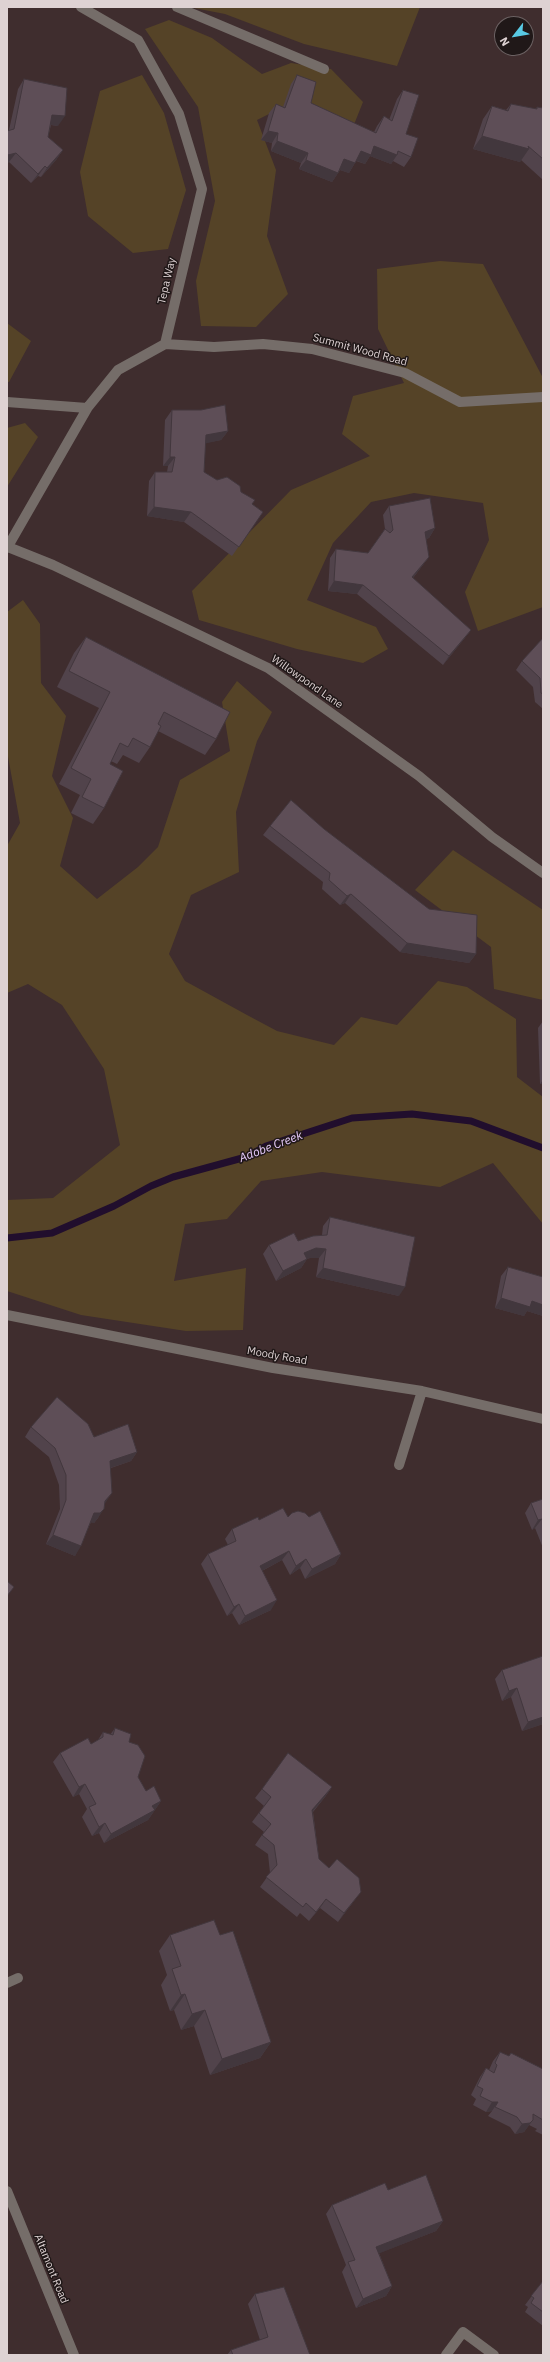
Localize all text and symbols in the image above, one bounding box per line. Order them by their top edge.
north arrow [494,16,534,56]
text: N [497,35,513,49]
street label: Tepa Way [155,256,179,306]
street label: Summit Wood Road [311,331,409,369]
street label: Willowpond Lane [269,652,345,712]
water label: Adobe Creek [237,1128,305,1166]
street label: Moody Road [246,1344,308,1368]
street label: Altamont Road [31,2232,71,2306]

